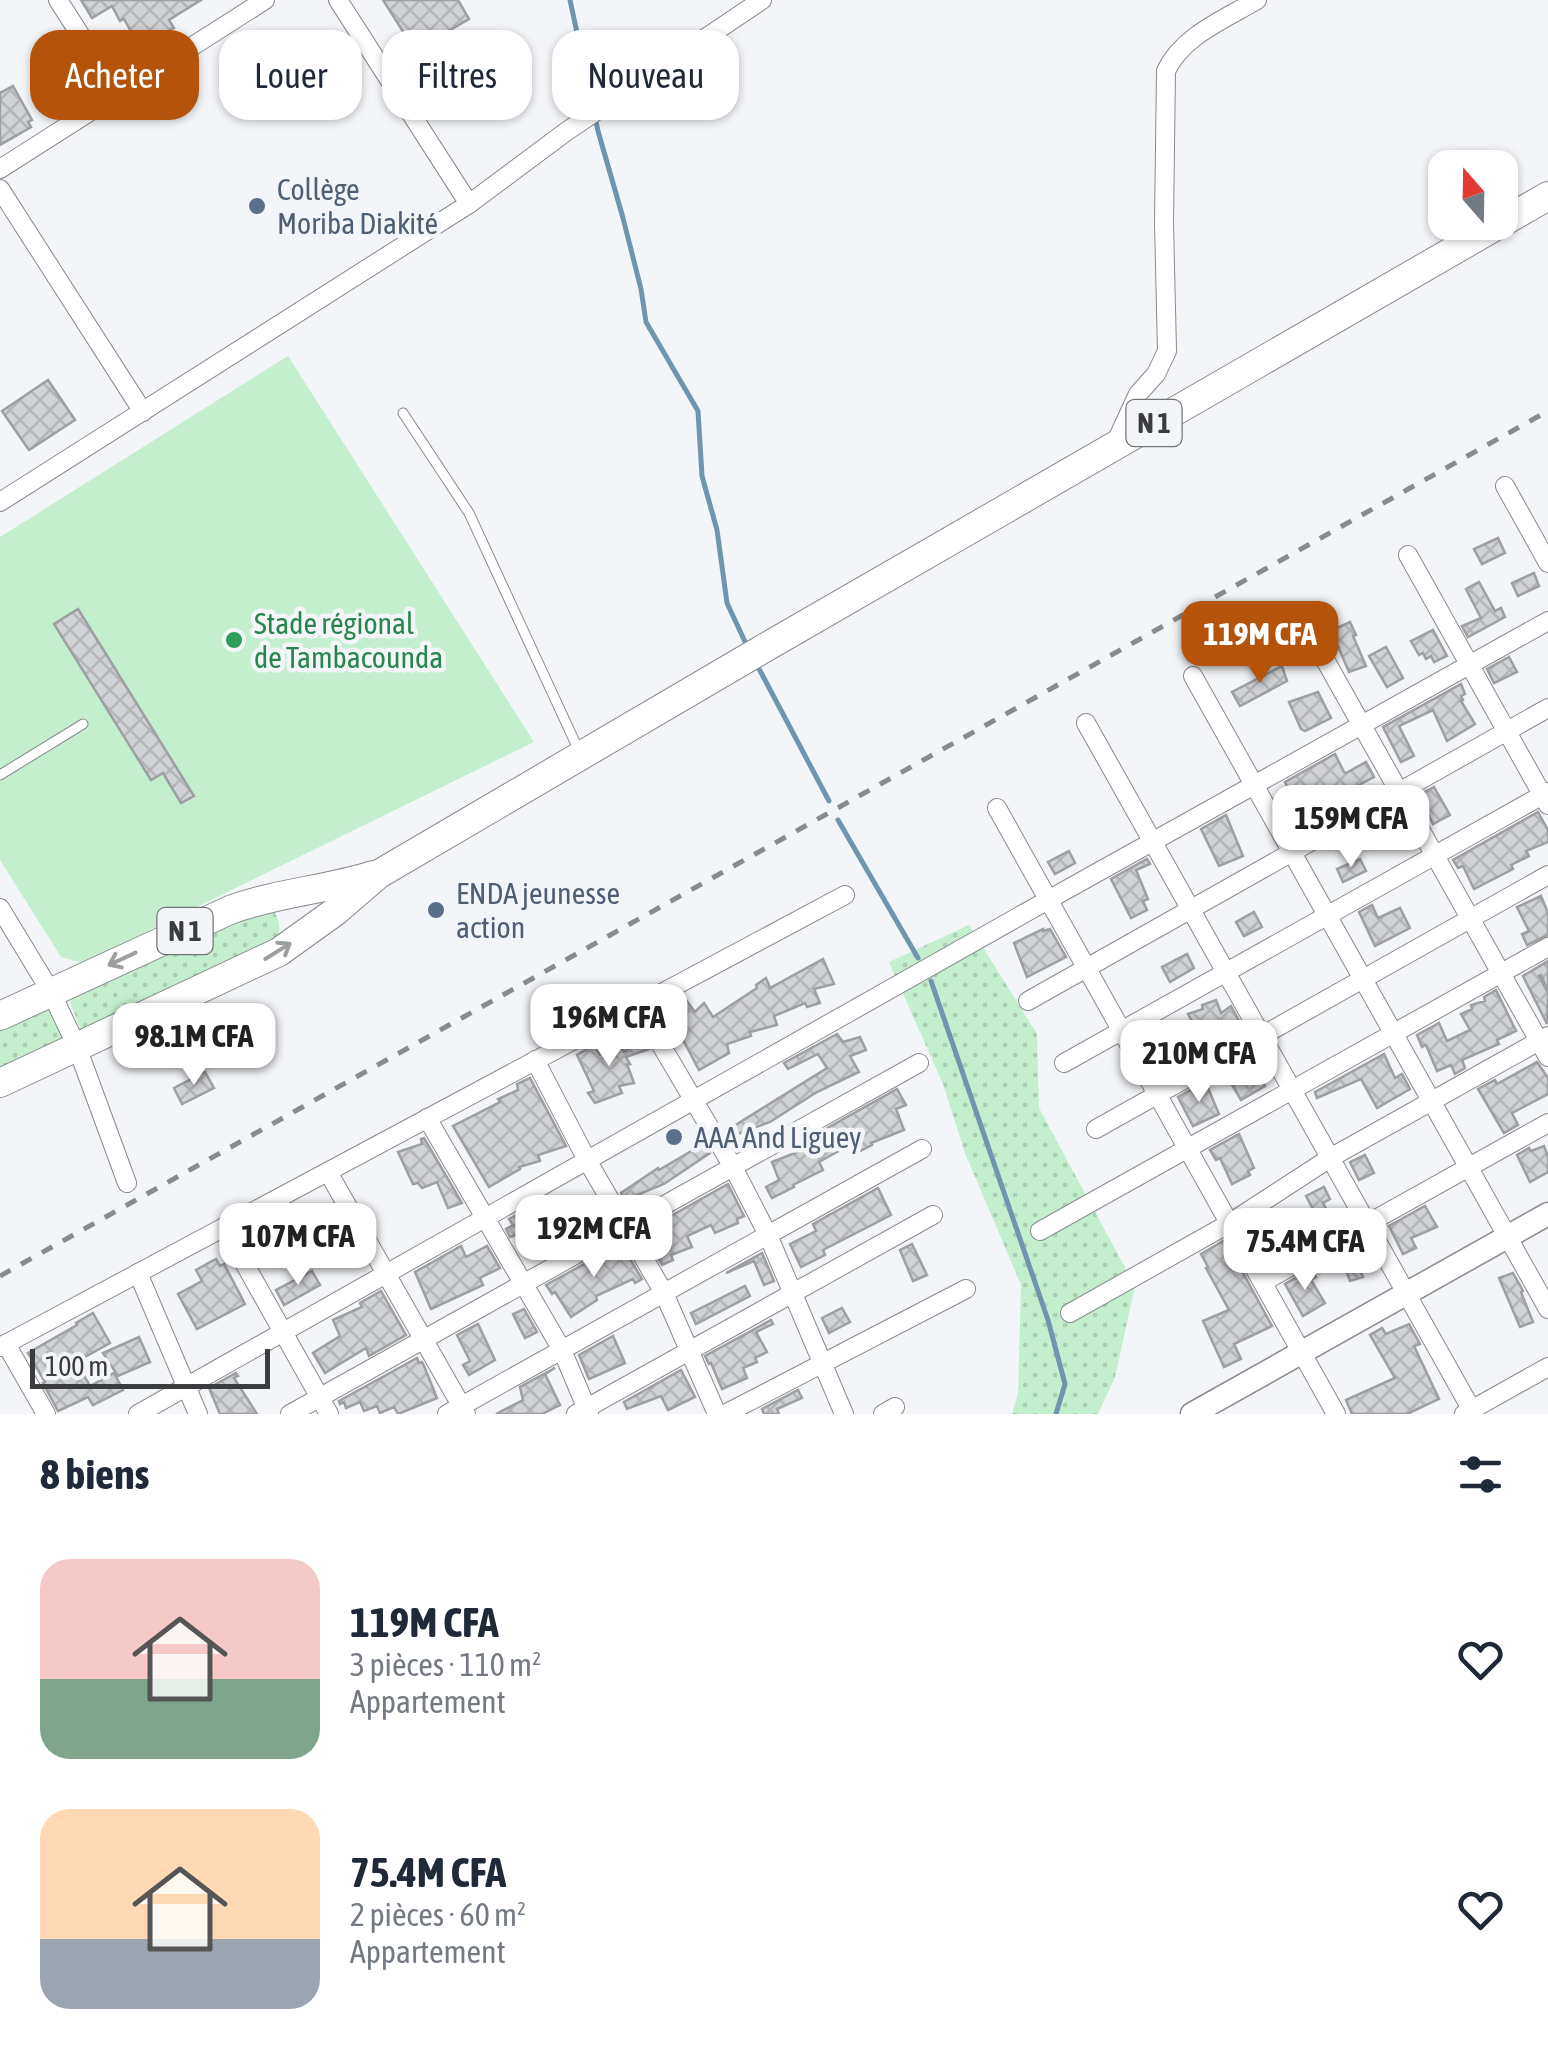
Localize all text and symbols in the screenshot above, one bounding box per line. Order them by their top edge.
chip: Acheter [30,30,199,120]
chip: Louer [219,30,362,120]
chip: Filtres [382,30,532,120]
chip: Nouveau [552,30,739,120]
north arrow [1428,150,1518,240]
map controls [1428,150,1518,240]
place label: Collège Moriba Diakité [277,172,438,240]
marker: Collège Moriba Diakité [246,195,268,217]
road number: N 1 [1126,400,1182,446]
pin: 119M CFA [1157,601,1363,686]
place label: Stade régional de Tambacounda [254,606,443,674]
text: 119M CFA [1203,615,1317,652]
marker: Stade régional de Tambacounda [223,629,245,651]
pin: 159M CFA [1248,785,1454,870]
text: 159M CFA [1294,799,1408,836]
place label: ENDA jeunesse action [456,876,620,944]
marker: ENDA jeunesse action [425,899,447,921]
road number: N 1 [158,908,212,954]
one-way arrow [263,941,291,961]
one-way arrow [108,951,138,970]
pin: 196M CFA [506,984,712,1069]
text: 196M CFA [552,998,666,1035]
pin: 98.1M CFA [80,1003,308,1088]
text: 98.1M CFA [135,1017,253,1054]
pin: 210M CFA [1096,1020,1302,1105]
text: 210M CFA [1142,1034,1256,1071]
place label: AAA And Liguey [694,1120,861,1154]
marker: AAA And Liguey [663,1126,685,1148]
pin: 192M CFA [491,1195,697,1280]
pin: 107M CFA [195,1203,401,1288]
pin: 75.4M CFA [1191,1208,1419,1293]
text: 192M CFA [537,1209,651,1246]
text: 107M CFA [241,1217,355,1254]
text: 75.4M CFA [1246,1222,1364,1259]
scale bar [30,1344,270,1388]
text: 100 m [45,1350,108,1382]
icon: filters [1453,1447,1508,1502]
text: 8 biens [40,1450,149,1498]
text: 119M CFA [350,1598,499,1646]
icon: home [120,1599,240,1719]
icon: heart [1453,1632,1508,1687]
text: 3 pièces · 110 m² [350,1646,541,1683]
text: Appartement [350,1683,506,1720]
text: 75.4M CFA [350,1848,506,1896]
icon: home [120,1849,240,1969]
icon: heart [1453,1882,1508,1937]
text: 2 pièces · 60 m² [350,1896,526,1933]
text: Appartement [350,1933,506,1970]

